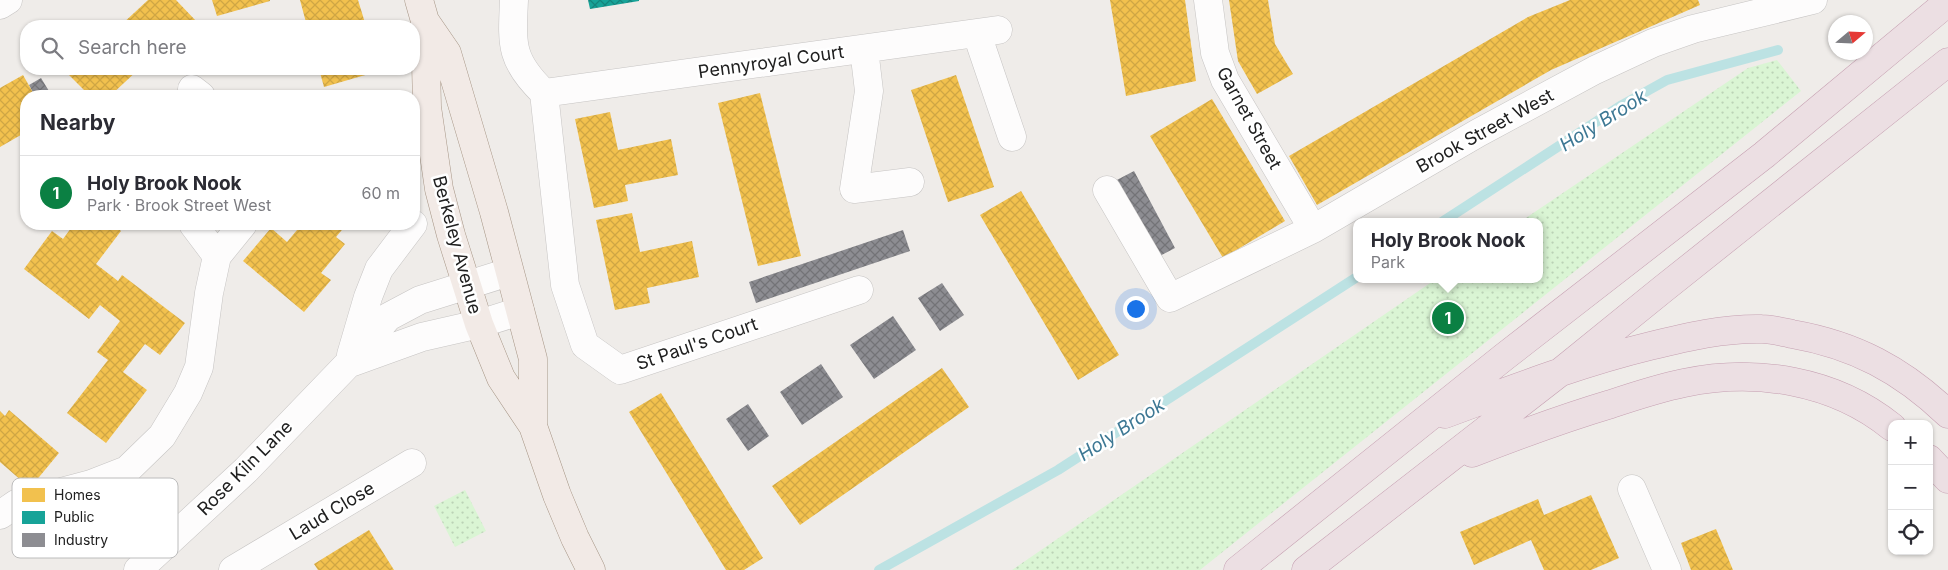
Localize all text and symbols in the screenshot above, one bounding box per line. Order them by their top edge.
north arrow [1828,15,1873,60]
search box [20,20,420,75]
icon: search [38,34,66,62]
text: Search here [78,36,187,59]
street label: Pennyroyal Court [697,41,845,82]
street label: Garnet Street [1213,63,1286,173]
street label: Brook Street West [1413,84,1557,177]
water label: Holy Brook [1555,84,1652,156]
text: Nearby [40,110,115,135]
text: Holy Brook Nook [87,172,242,195]
street label: Berkeley Avenue [429,173,486,316]
text: 1 [53,183,59,203]
text: 60 m [361,183,400,203]
text: Park · Brook Street West [87,195,271,215]
popup [1353,218,1543,283]
text: Holy Brook Nook [1371,229,1525,252]
text: Park [1371,252,1405,272]
your location [1123,296,1149,322]
pin: 1 [1432,299,1464,337]
street label: St Paul's Court [634,313,760,374]
water label: Holy Brook [1074,393,1169,466]
street label: Rose Kiln Lane [193,416,296,519]
map controls [1888,420,1933,555]
button: + [1888,420,1933,465]
button: − [1888,465,1933,510]
street label: Laud Close [285,477,378,544]
legend [12,478,178,558]
text: Homes [54,486,101,503]
text: Public [54,508,95,525]
button: locate [1888,510,1933,555]
text: Industry [54,531,108,548]

